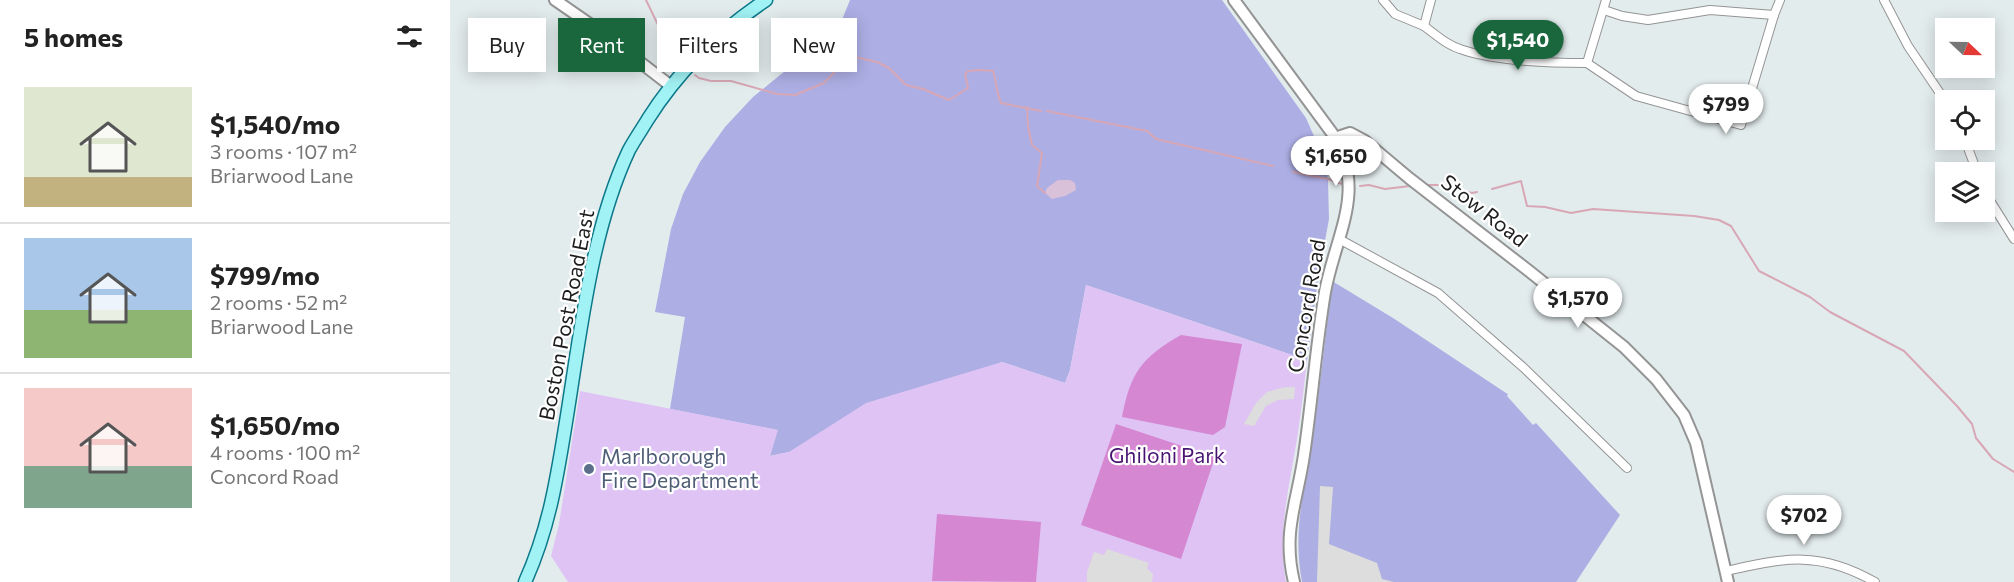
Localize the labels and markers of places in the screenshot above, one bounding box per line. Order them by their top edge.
pin: $1,540 [1469,20,1567,71]
pin: $799 [1690,84,1762,135]
pin: $1,650 [1287,136,1385,187]
pin: $1,570 [1529,278,1627,329]
place label: Marlborough Fire Department [601,443,759,492]
marker: Marlborough Fire Department [582,462,596,476]
pin: $702 [1768,495,1840,546]

